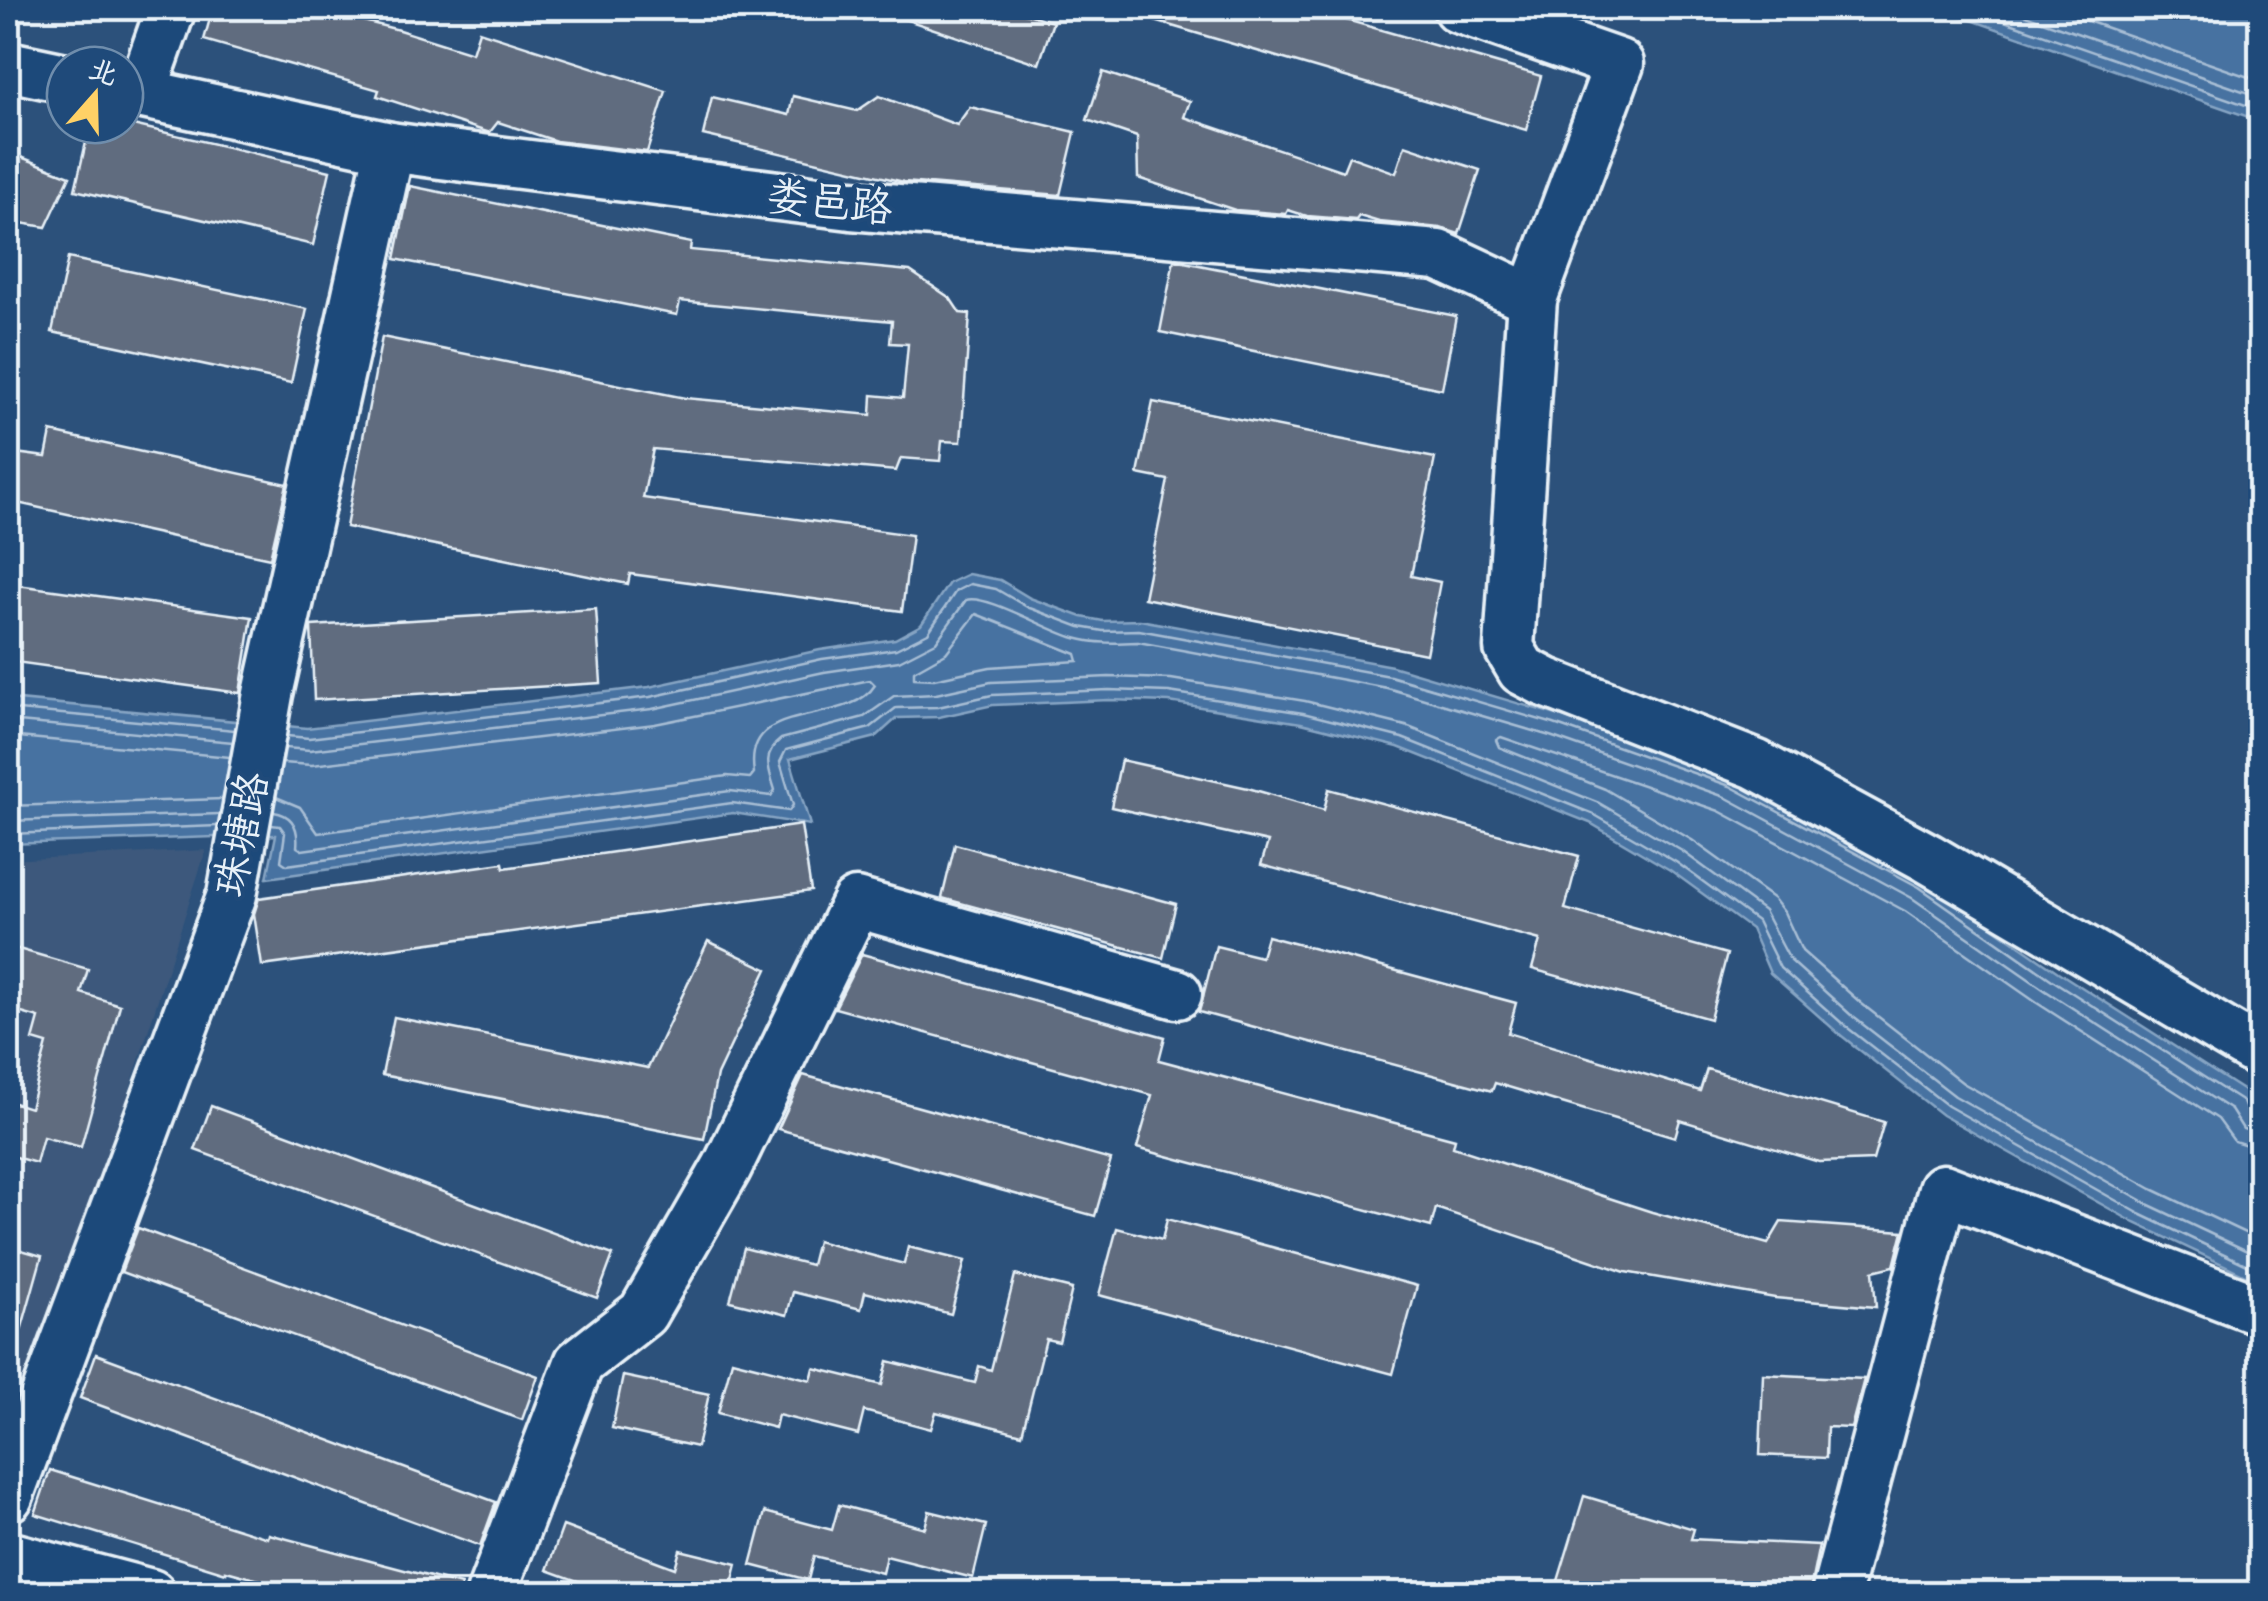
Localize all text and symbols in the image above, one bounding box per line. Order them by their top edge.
north arrow [45,45,145,145]
text: 北 [85,51,123,92]
street label: 娄邑路 [765,170,895,233]
street label: 珠塘路 [202,767,279,901]

